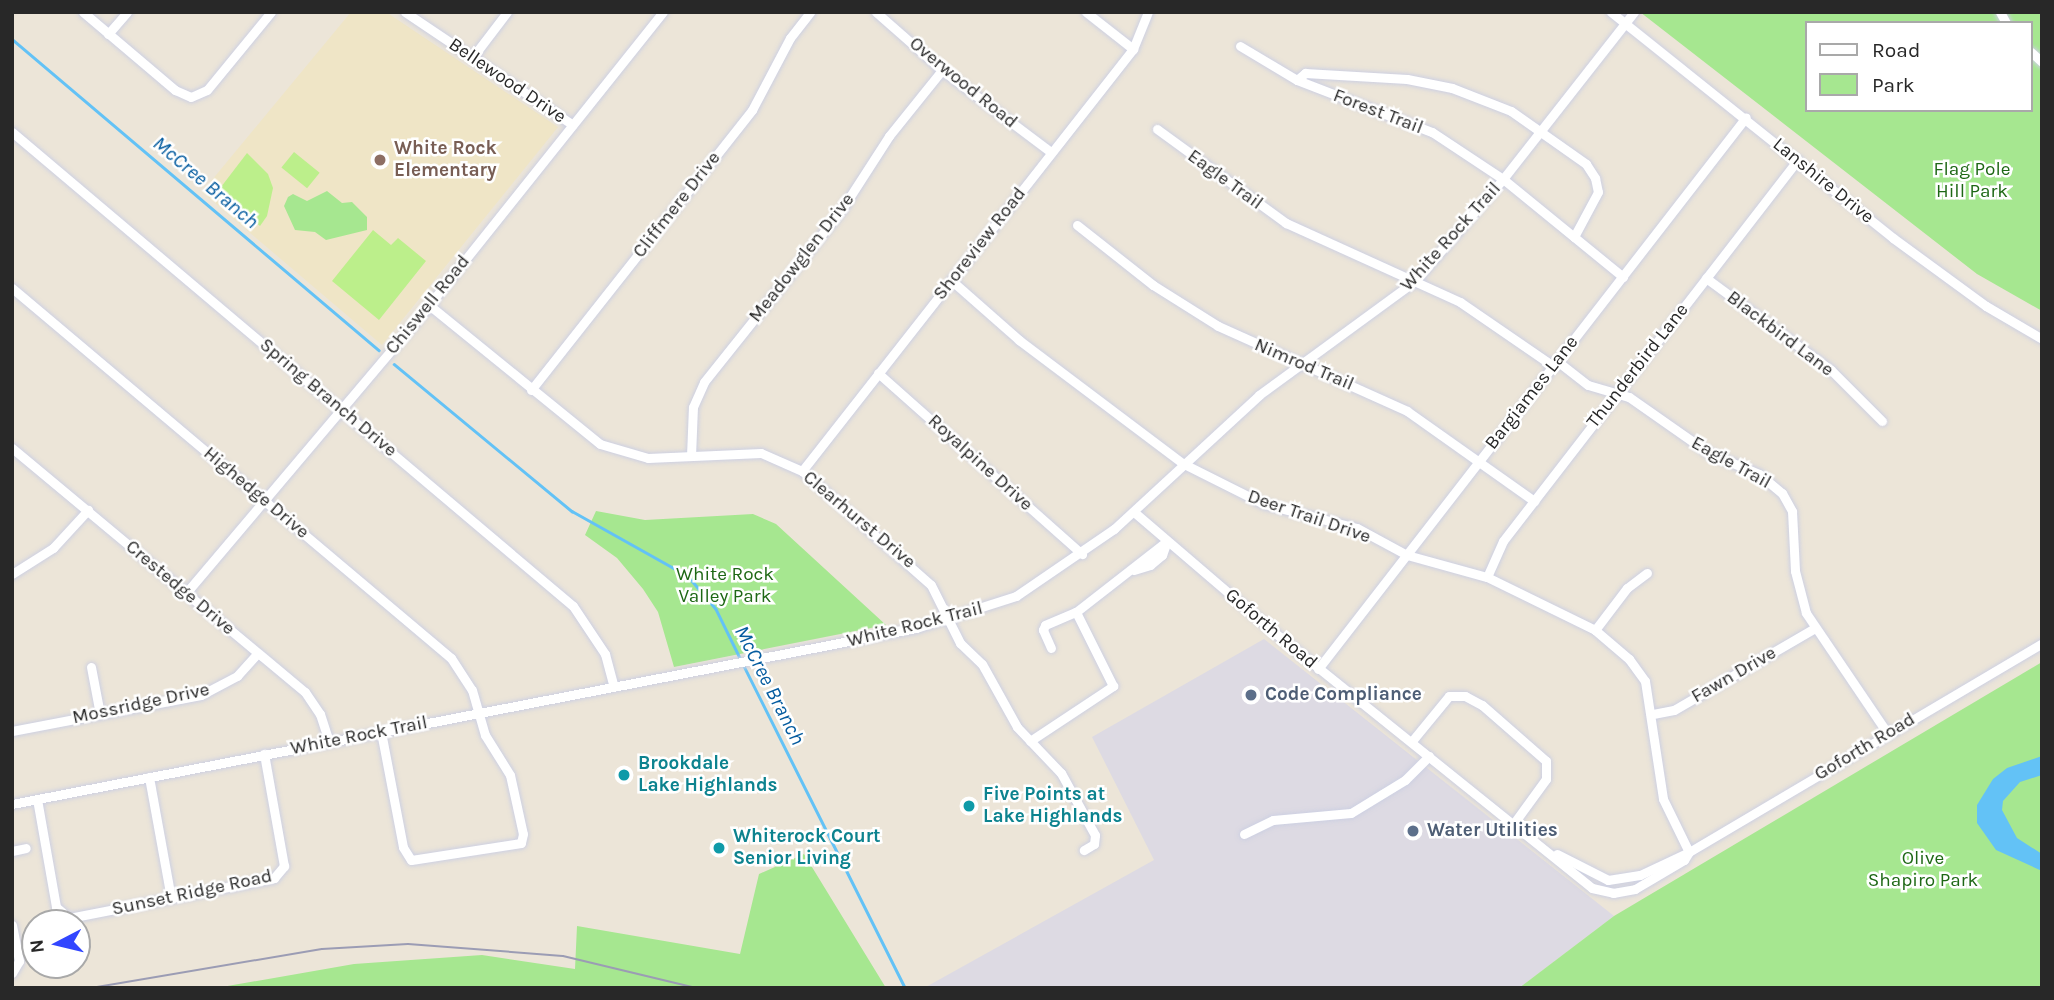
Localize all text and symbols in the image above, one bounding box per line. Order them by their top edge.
legend [1806,21,2033,112]
street label: Overwood Road [904,32,1022,134]
street label: Bellewood Drive [444,33,570,129]
text: Road [1872,38,1920,62]
text: Park [1872,73,1915,97]
street label: Forest Trail [1330,84,1426,140]
water label: McCree Branch [148,130,264,234]
street label: Lanshire Drive [1768,133,1878,229]
place label: White Rock Elementary [394,138,497,182]
street label: Eagle Trail [1183,145,1267,215]
street label: Cliffmere Drive [628,147,726,263]
marker: White Rock Elementary [372,152,388,168]
park label: Flag Pole Hill Park [1934,159,2010,203]
street label: White Rock Trail [1396,178,1506,296]
street label: Shoreview Road [929,183,1031,305]
street label: Meadowglen Drive [744,189,860,327]
street label: Chiswell Road [381,251,475,359]
street label: Blackbird Lane [1722,286,1838,382]
street label: Thunderbird Lane [1582,299,1694,433]
street label: Bargiames Lane [1480,332,1584,454]
street label: Spring Branch Drive [255,334,401,462]
street label: Nimrod Trail [1251,334,1357,396]
street label: Royalpine Drive [923,410,1037,516]
street label: Eagle Trail [1687,432,1775,494]
street label: Highedge Drive [199,442,313,544]
street label: Clearhurst Drive [798,466,920,574]
street label: Deer Trail Drive [1244,485,1374,549]
street label: Crestedge Drive [121,536,239,640]
park label: White Rock Valley Park [676,564,774,608]
street label: Goforth Road [1220,584,1322,674]
street label: White Rock Trail [845,597,985,653]
water label: McCree Branch [729,621,811,749]
street label: Fawn Drive [1688,642,1780,708]
street label: Mossridge Drive [70,678,212,730]
place label: Code Compliance [1265,684,1422,706]
marker: Code Compliance [1243,687,1259,703]
street label: Goforth Road [1811,708,1919,786]
street label: White Rock Trail [289,712,429,760]
place label: Brookdale Lake Highlands [638,753,778,797]
marker: Brookdale Lake Highlands [616,767,632,783]
place label: Five Points at Lake Highlands [983,784,1123,828]
marker: Five Points at Lake Highlands [961,798,977,814]
place label: Water Utilities [1427,820,1558,842]
marker: Water Utilities [1405,823,1421,839]
place label: Whiterock Court Senior Living [733,826,881,870]
marker: Whiterock Court Senior Living [711,840,727,856]
park label: Olive Shapiro Park [1868,848,1978,892]
street label: Sunset Ridge Road [110,865,274,921]
north arrow [21,909,91,979]
text: N [25,938,49,954]

